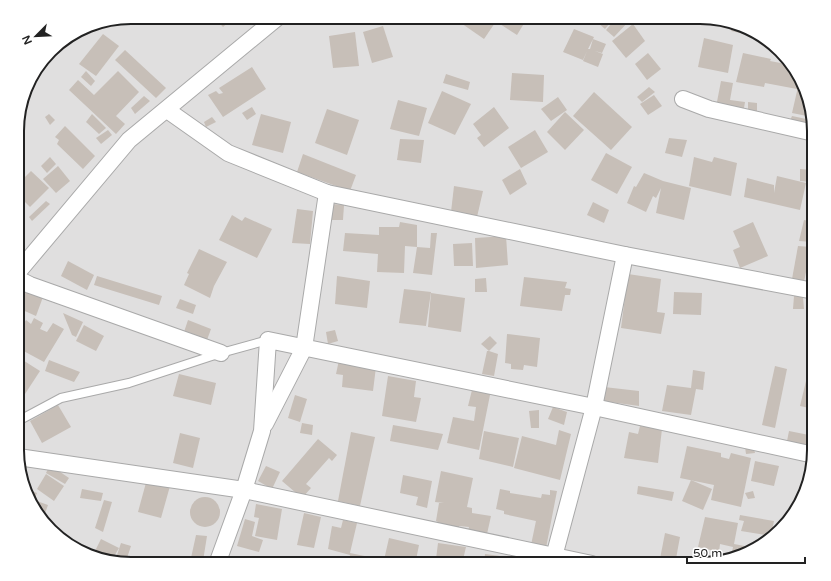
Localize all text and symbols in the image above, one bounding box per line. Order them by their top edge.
north arrow [16,16,56,56]
text: N [20,33,35,47]
scale bar [687,539,805,565]
text: 50 m [693,546,722,560]

